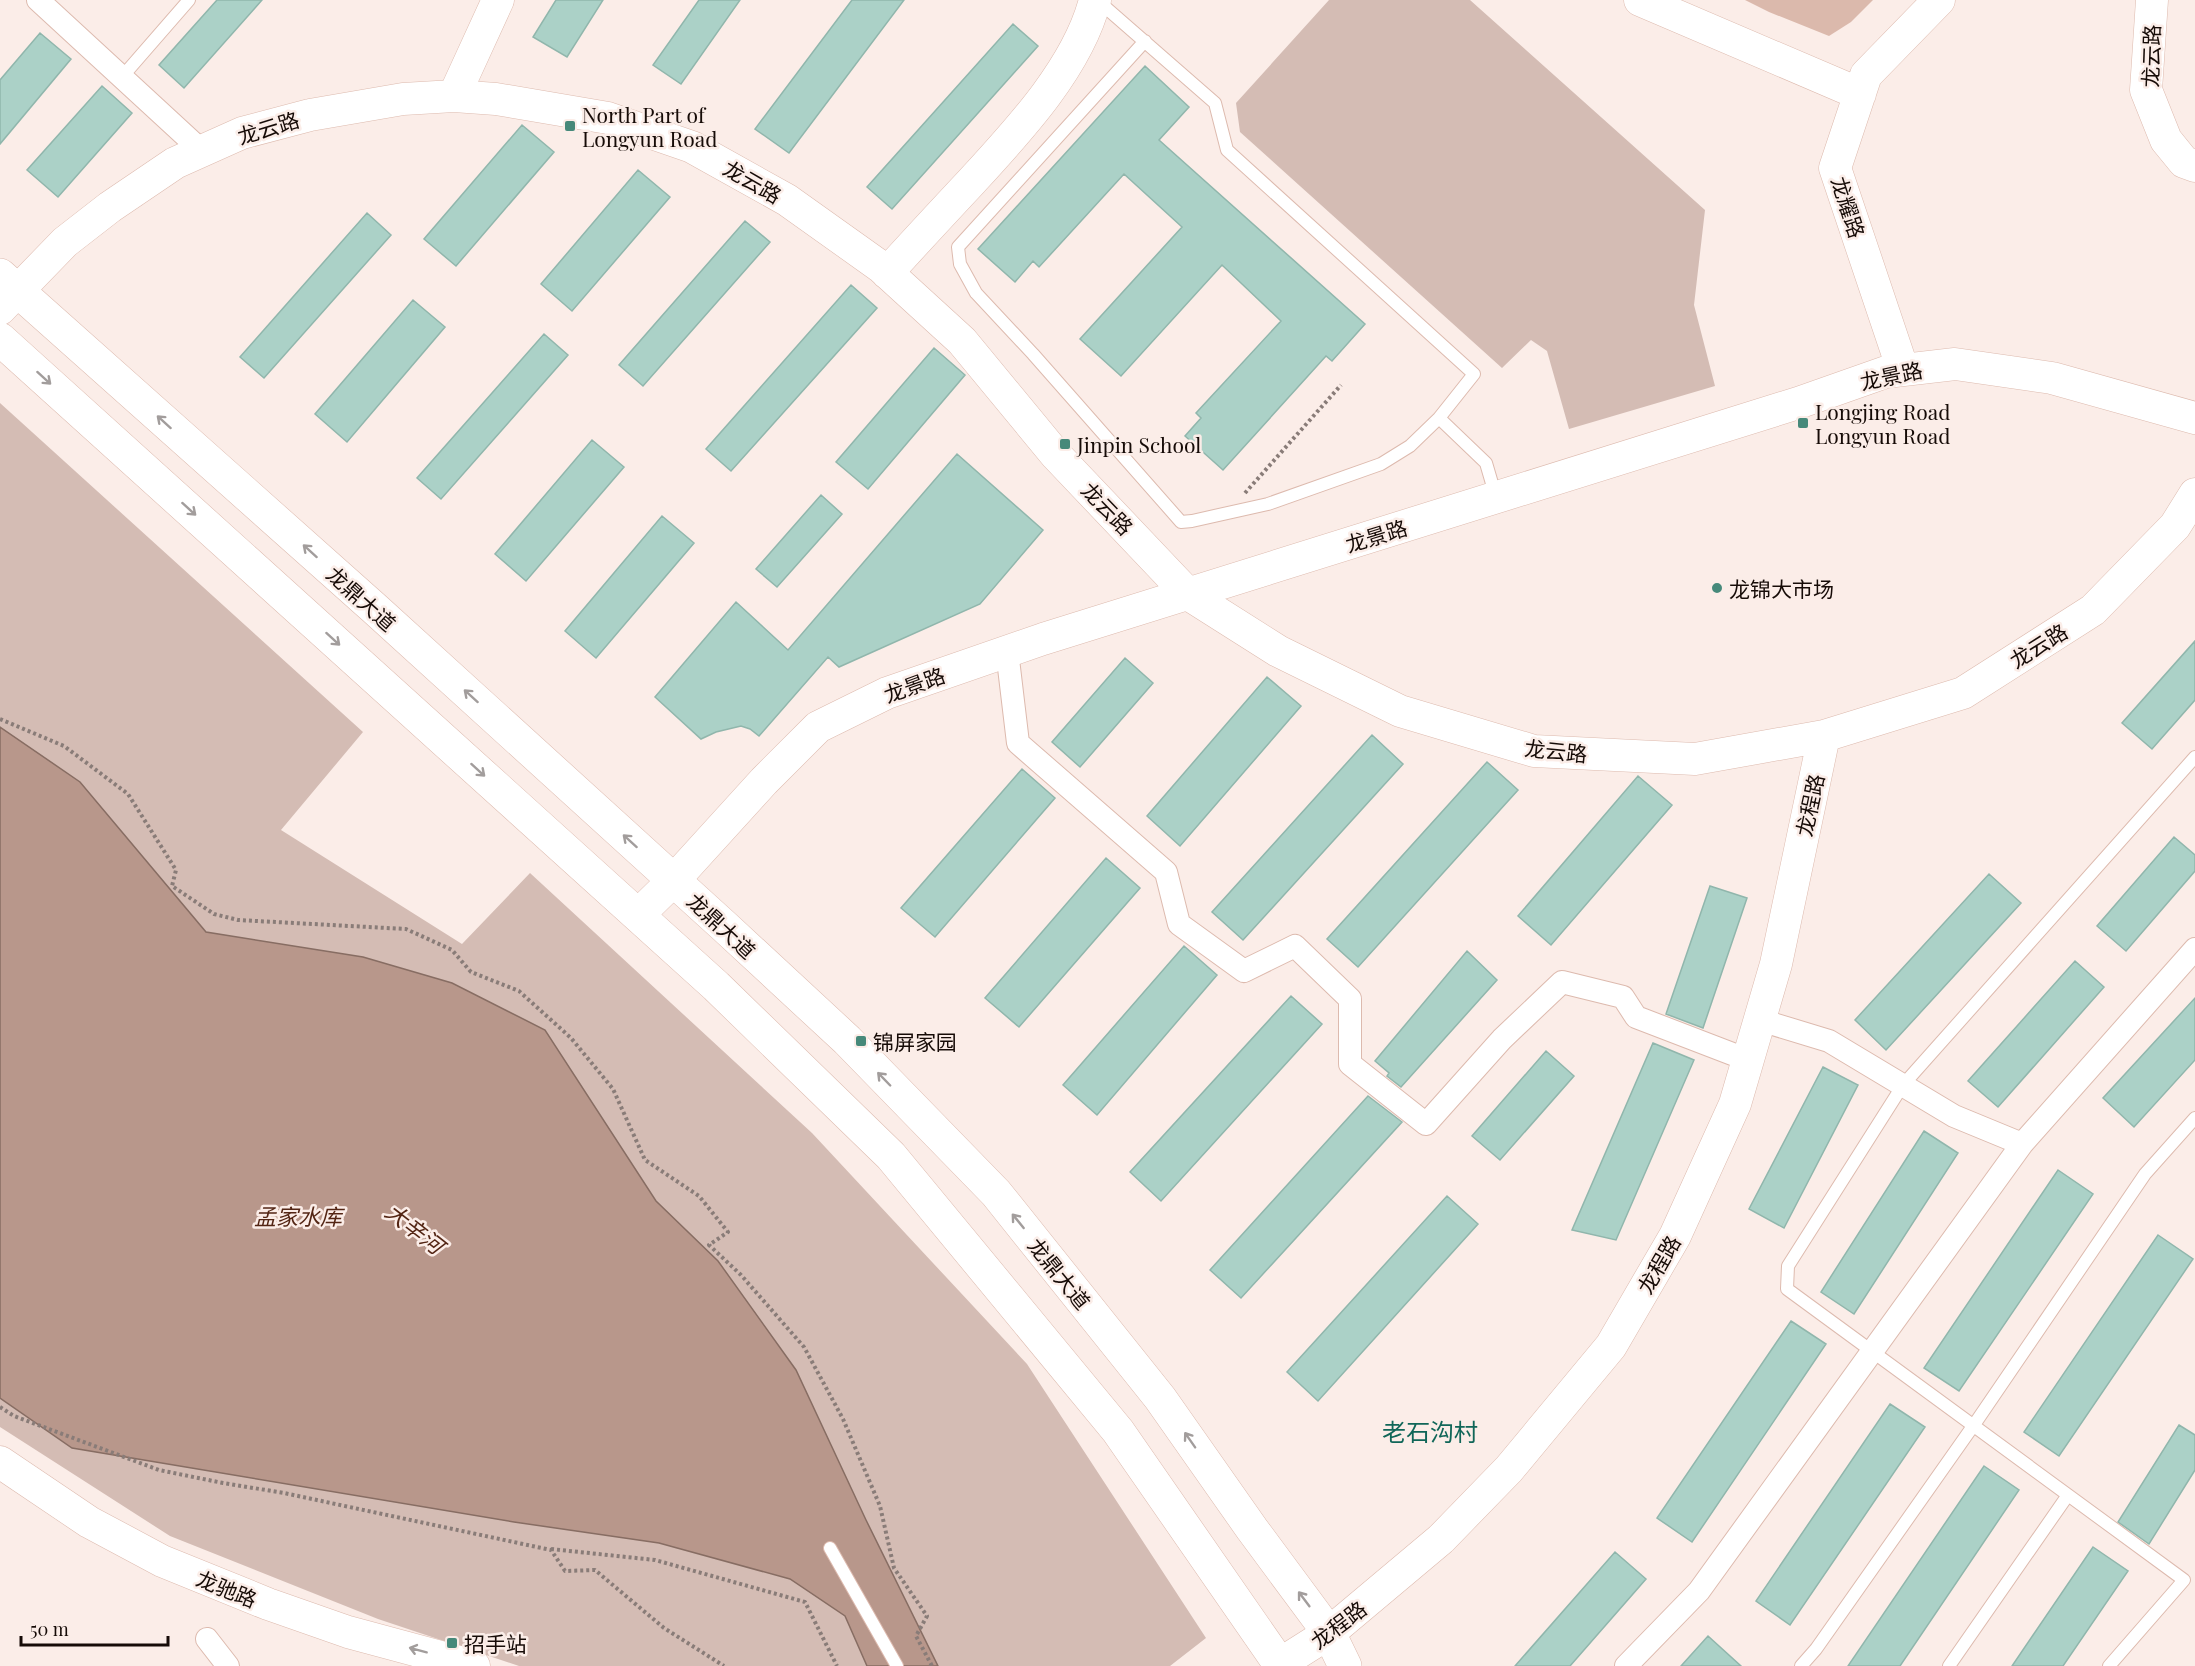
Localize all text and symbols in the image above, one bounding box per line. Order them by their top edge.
street label: 龙云路 [2135,24,2165,88]
place label: North Part of Longyun Road [582,100,717,152]
street label: 龙云路 [234,104,302,150]
marker: North Part of Longyun Road [563,119,577,133]
street label: 龙云路 [719,153,787,209]
street label: 龙耀路 [1826,173,1872,241]
street label: 龙景路 [1857,355,1925,395]
one-way arrow [36,371,51,386]
place label: Longjing Road Longyun Road [1815,397,1950,449]
one-way arrow [157,415,172,429]
marker: Longjing Road Longyun Road [1796,416,1810,430]
place label: Jinpin School [1076,430,1201,458]
marker: Jinpin School [1058,437,1072,451]
street label: 龙云路 [1076,476,1140,540]
one-way arrow [181,502,196,516]
street label: 龙景路 [1342,512,1410,558]
one-way arrow [303,544,318,558]
street label: 龙鼎大道 [321,559,403,637]
place label: 龙锦大市场 [1729,574,1834,602]
marker: 龙锦大市场 [1710,581,1724,595]
street label: 龙云路 [2004,616,2072,674]
one-way arrow [326,632,341,646]
street label: 龙景路 [880,660,948,708]
one-way arrow [463,689,478,703]
street label: 龙云路 [1523,733,1589,767]
one-way arrow [470,763,485,777]
street label: 龙程路 [1789,771,1829,839]
one-way arrow [623,834,638,848]
street label: 龙鼎大道 [682,886,762,964]
place label: 锦屏家园 [873,1027,957,1055]
marker: 锦屏家园 [854,1034,868,1048]
one-way arrow [877,1071,892,1086]
water label: 大辛河 [380,1196,453,1263]
water label: 孟家水库 [254,1201,346,1231]
one-way arrow [1011,1213,1024,1229]
street label: 龙程路 [1630,1230,1686,1298]
street label: 龙鼎大道 [1023,1232,1097,1314]
district label: 老石沟村 [1382,1415,1478,1447]
one-way arrow [1184,1433,1196,1449]
street label: 龙驰路 [193,1563,261,1613]
one-way arrow [1297,1591,1310,1607]
street label: 龙程路 [1304,1594,1372,1654]
scale bar [21,1609,168,1647]
text: 50 m [30,1617,69,1641]
place label: 招手站 [464,1629,527,1657]
marker: 招手站 [445,1636,459,1650]
one-way arrow [408,1644,427,1656]

